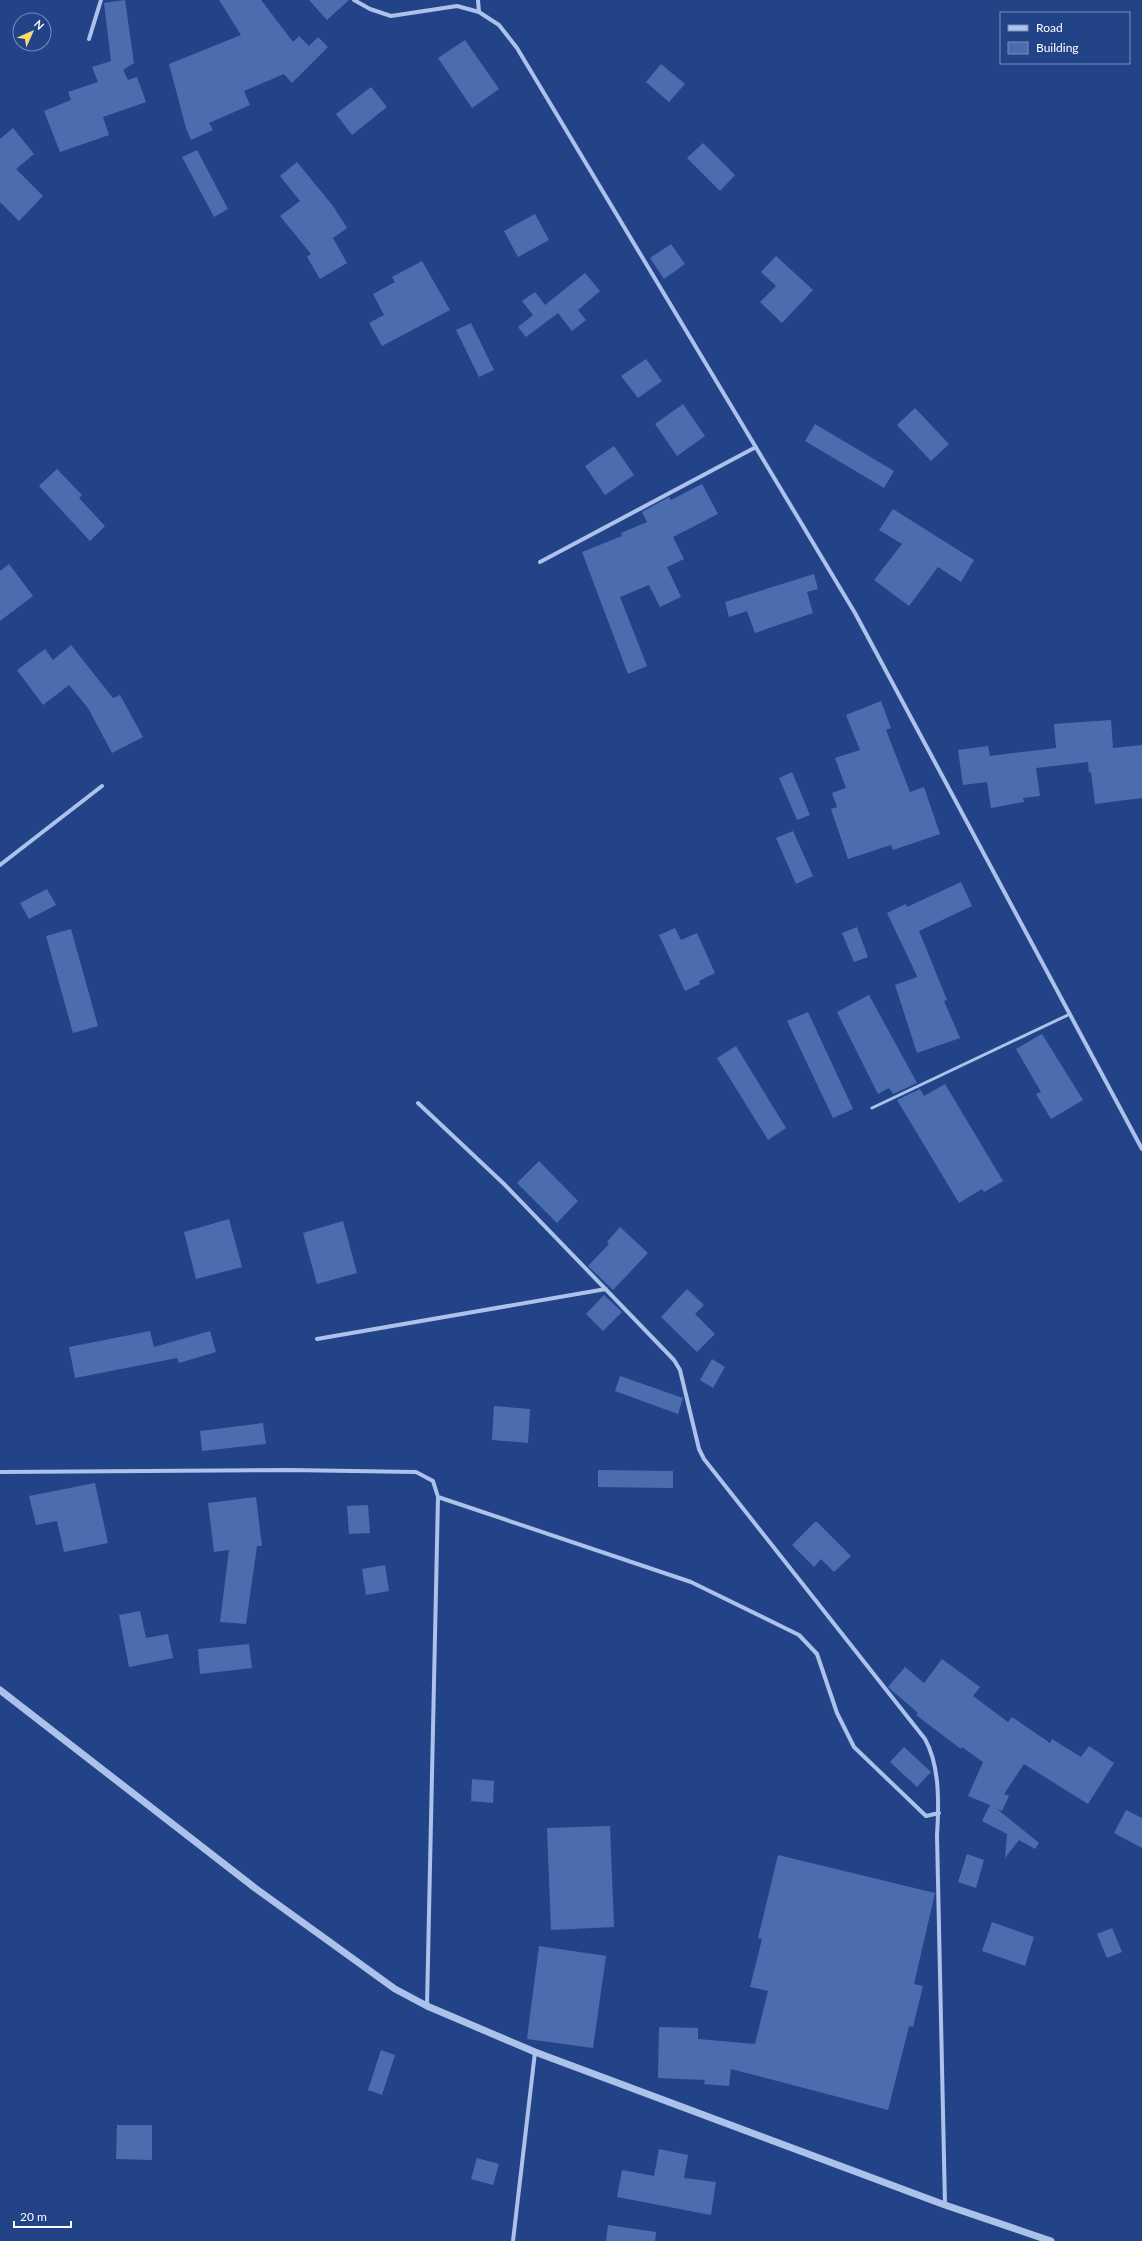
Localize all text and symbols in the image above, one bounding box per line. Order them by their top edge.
north arrow [12,12,52,52]
legend [1000,12,1130,64]
text: N [32,17,47,32]
text: Road [1036,20,1063,35]
text: Building [1036,40,1079,55]
scale bar [14,2203,71,2229]
text: 20 m [20,2209,47,2224]

